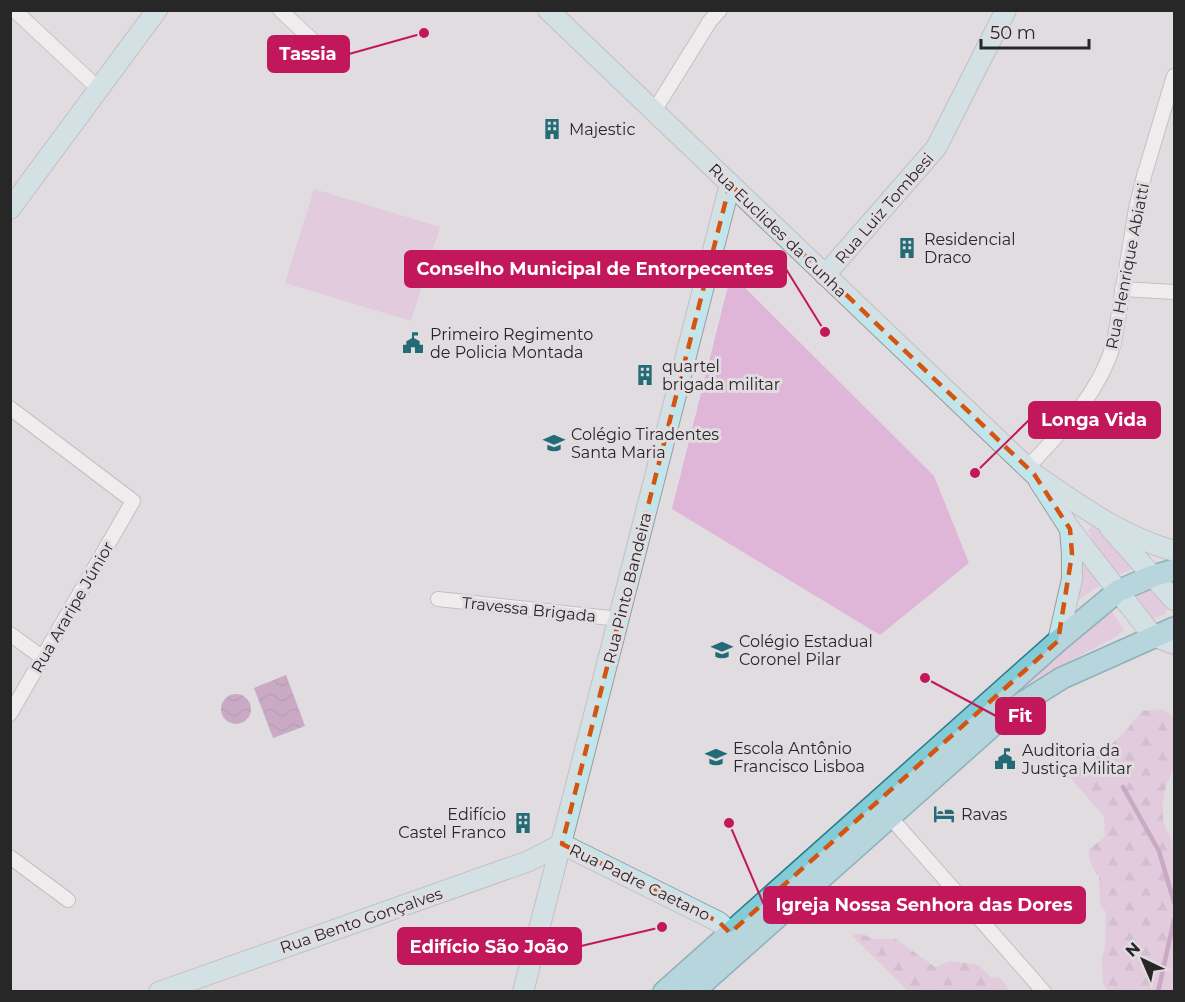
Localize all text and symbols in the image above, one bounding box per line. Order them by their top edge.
scale bar [981,12,1089,50]
text: 50 m [990,22,1036,44]
callout: Tassia [268,36,349,72]
text: Tassia [279,43,337,65]
building icon: Majestic [540,117,564,141]
place label: Majestic [569,120,635,139]
street label: Rua Luiz Tombesi [831,149,938,268]
street label: Rua Euclides da Cunha [705,159,851,301]
street label: Rua Henrique Abiatti [1102,182,1153,351]
place label: Residencial Draco [924,230,1016,267]
building icon: Residencial Draco [895,236,919,260]
callout: Conselho Municipal de Entorpecentes [405,251,786,287]
text: Conselho Municipal de Entorpecentes [417,258,774,280]
place label: Primeiro Regimento de Policia Montada [430,325,593,362]
public building icon: Primeiro Regimento de Policia Montada [401,331,425,355]
place label: quartel brigada militar [662,357,780,394]
building icon: quartel brigada militar [633,363,657,387]
callout: Longa Vida [1029,402,1160,438]
text: Longa Vida [1041,409,1147,431]
place label: Colégio Tiradentes Santa Maria [571,425,719,462]
school or university icon: Colégio Tiradentes Santa Maria [542,431,566,455]
street label: Rua Pinto Bandeira [599,510,655,666]
street label: Rua Araripe Júnior [27,538,118,676]
street label: Travessa Brigada [461,593,597,626]
place label: Colégio Estadual Coronel Pilar [739,632,873,669]
school or university icon: Colégio Estadual Coronel Pilar [710,638,734,662]
callout: Fit [996,698,1045,734]
text: Fit [1008,705,1033,727]
place label: Escola Antônio Francisco Lisboa [733,739,865,776]
place label: Auditoria da Justiça Militar [1021,741,1132,778]
school or university icon: Escola Antônio Francisco Lisboa [704,745,728,769]
public building icon: Auditoria da Justiça Militar [993,747,1017,771]
hotel icon: Ravas [932,802,956,826]
place label: Edifício Castel Franco [398,805,506,842]
place label: Ravas [961,805,1008,824]
building icon: Edifício Castel Franco [511,811,535,835]
street label: Rua Padre Caetano [566,840,713,925]
street label: Rua Bento Gonçalves [277,884,445,957]
callout: Igreja Nossa Senhora das Dores [764,887,1085,923]
text: Igreja Nossa Senhora das Dores [776,894,1073,916]
callout: Edifício São João [398,928,581,964]
north arrow [1113,930,1173,990]
text: Edifício São João [409,936,569,958]
text: N [1122,938,1144,961]

